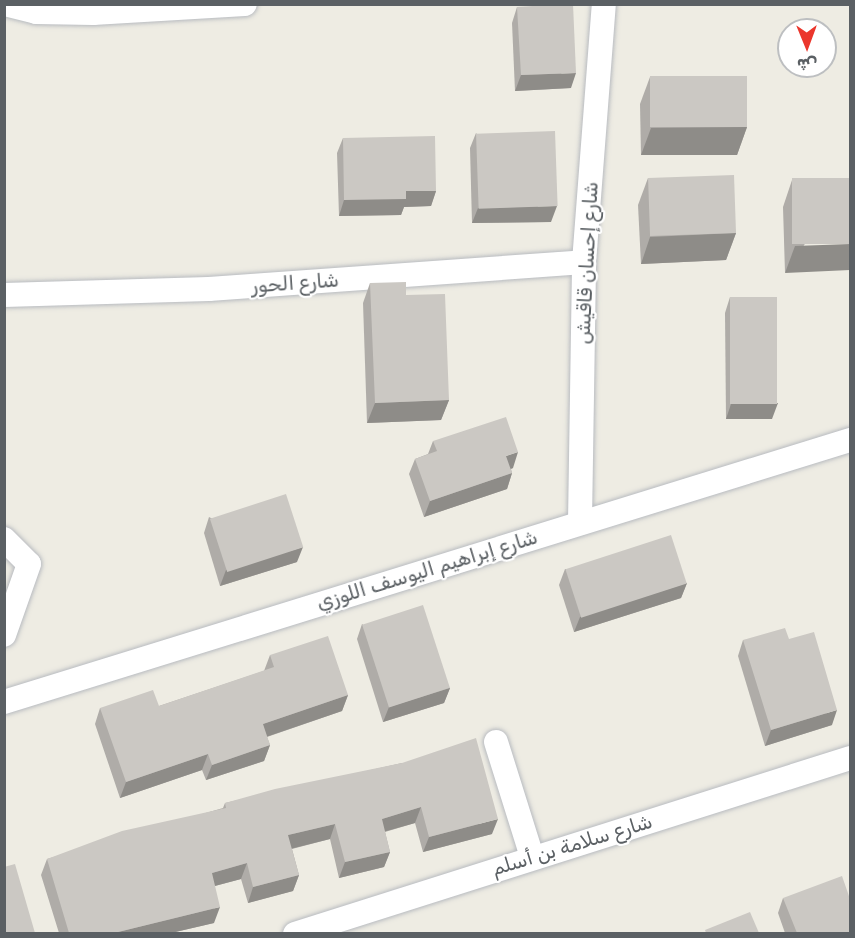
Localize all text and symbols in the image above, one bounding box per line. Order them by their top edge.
north arrow [777,18,837,78]
text: ش [797,55,818,74]
street label: شارع إحسان قاقيش [571,181,603,345]
street label: شارع الحور [250,268,340,298]
street label: شارع إبراهيم اليوسف اللوزي [314,525,540,615]
street label: شارع سلامة بن أسلم [489,809,655,881]

